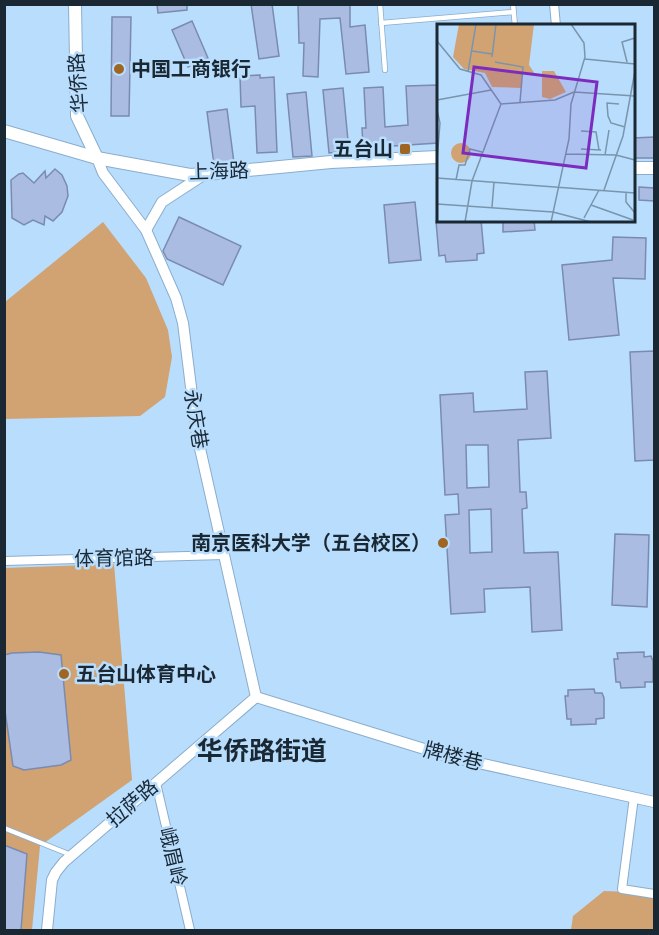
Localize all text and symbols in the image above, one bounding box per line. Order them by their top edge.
inset map [437,24,635,222]
street label: 华侨路 [65,52,91,114]
place label: 中国工商银行 [131,58,251,80]
marker: 中国工商银行 [112,62,126,76]
place label: 五台山 [333,138,393,160]
marker: 五台山 [398,142,412,156]
street label: 上海路 [189,159,249,183]
street label: 永庆巷 [180,388,212,450]
place label: 南京医科大学（五台校区） [191,532,431,554]
marker: 南京医科大学（五台校区） [436,536,450,550]
street label: 体育馆路 [74,546,154,570]
place label: 五台山体育中心 [76,663,216,685]
marker: 五台山体育中心 [57,667,71,681]
district label: 华侨路街道 [197,736,327,766]
street label: 牌楼巷 [421,738,485,774]
street label: 拉萨路 [102,775,162,831]
street label: 峨眉岭 [156,825,190,889]

